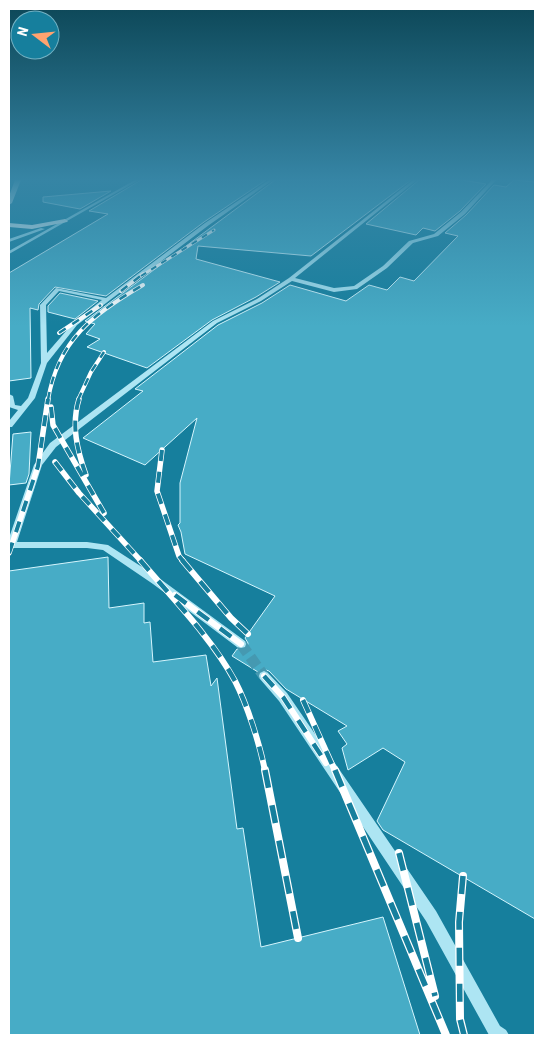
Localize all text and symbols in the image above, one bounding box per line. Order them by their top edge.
north arrow [10,10,60,60]
text: N [14,25,31,38]

